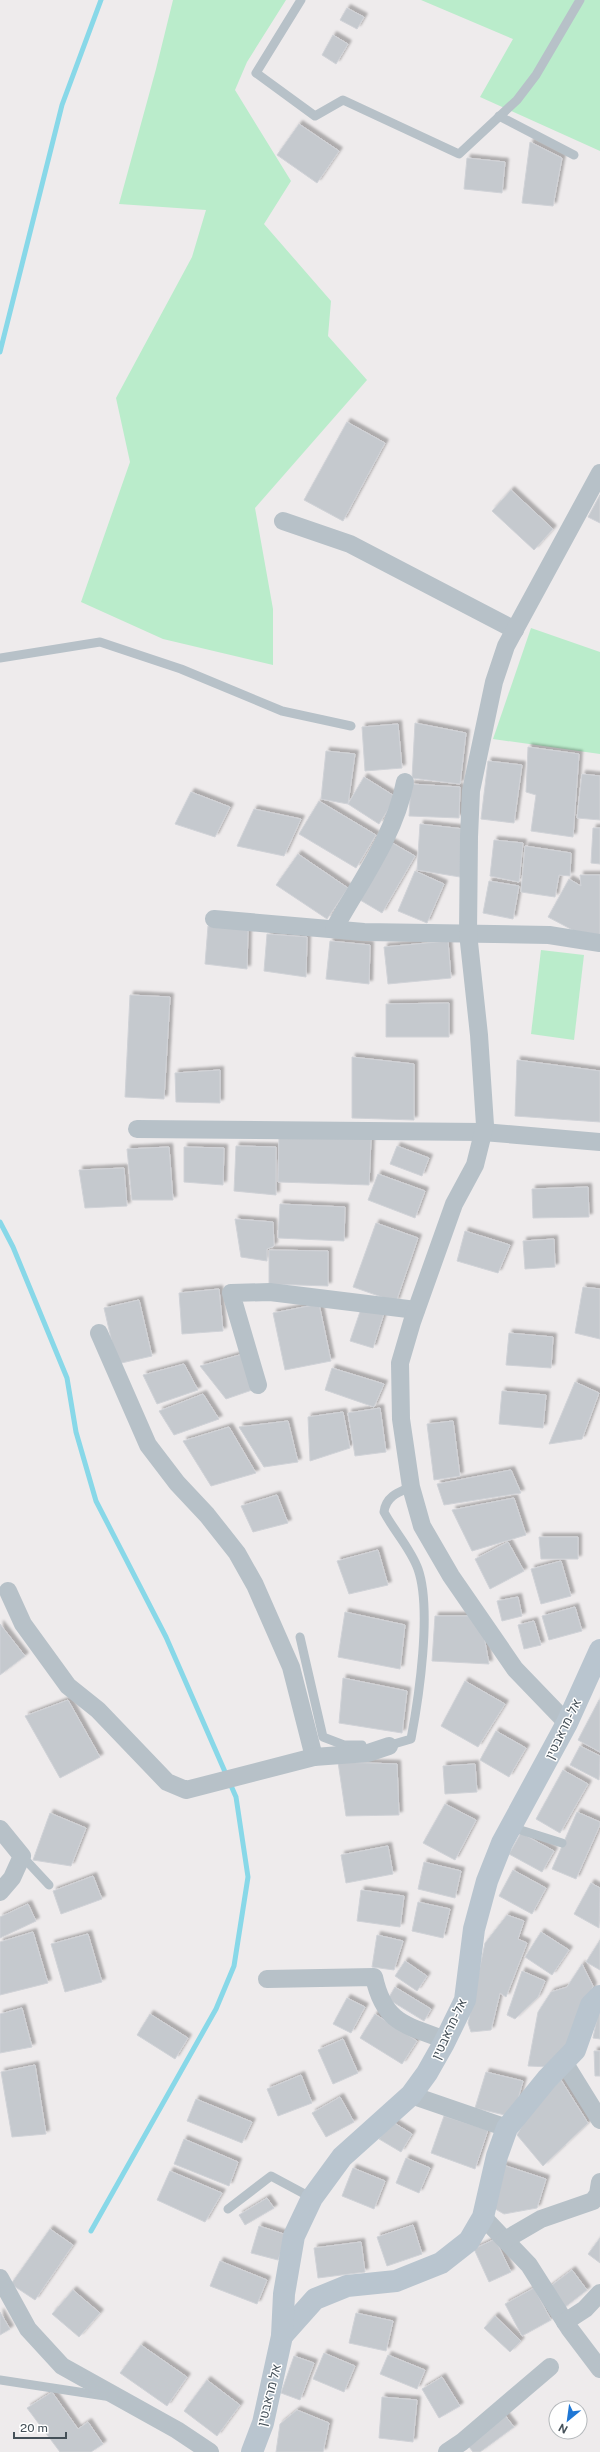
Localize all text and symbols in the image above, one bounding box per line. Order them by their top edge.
street label: אל-מראבטין [542,1696,584,1762]
street label: אל-מראבטין [428,1996,470,2062]
street label: אל מראבטין [254,2362,284,2428]
north arrow [548,2400,588,2440]
scale bar [14,2414,66,2440]
text: 20 m [20,2421,48,2435]
text: N [556,2421,570,2436]

